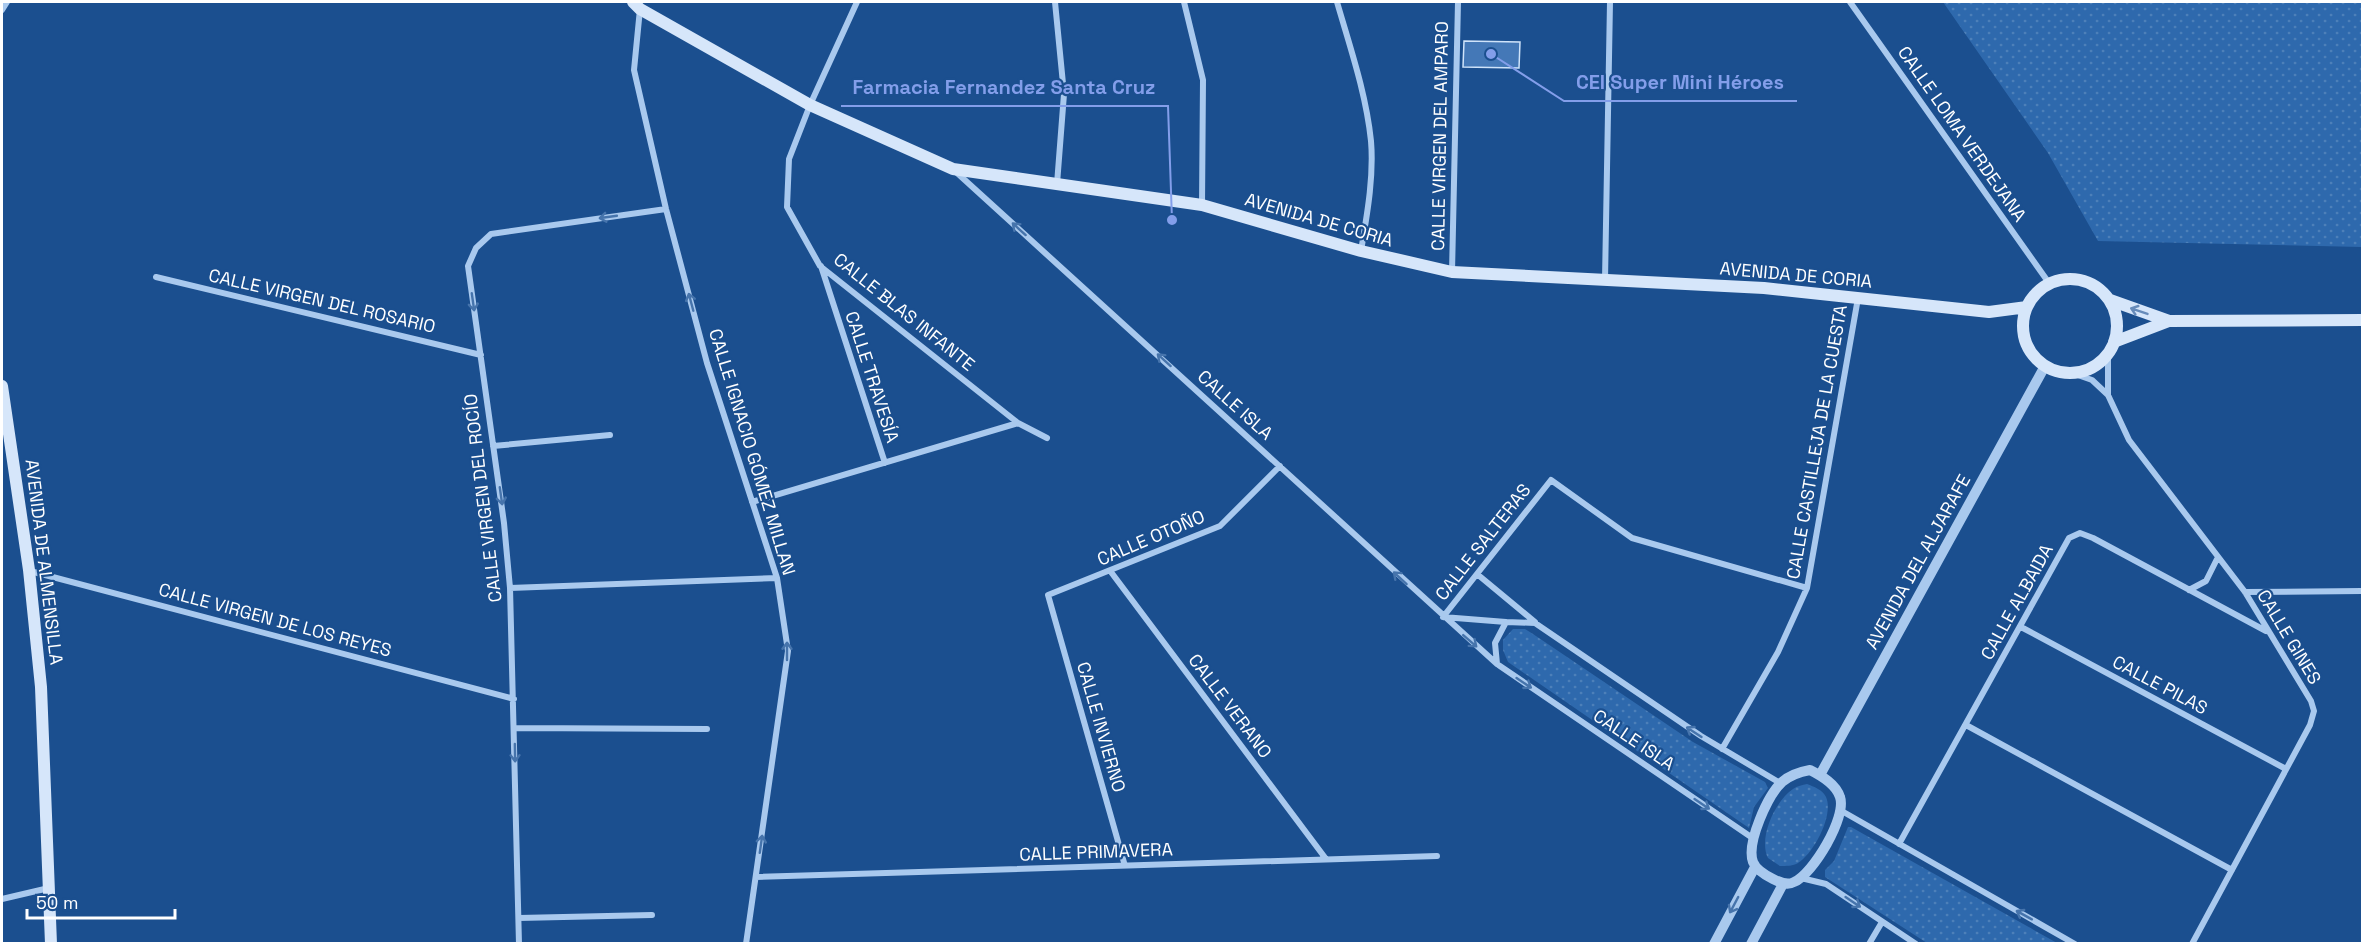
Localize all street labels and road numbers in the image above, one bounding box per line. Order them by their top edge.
street label: CALLE VIRGEN DEL AMPARO [1426,21,1453,251]
street label: CALLE LOMA VERDEJANA [1893,41,2032,226]
street label: AVENIDA DE CORIA [1242,187,1396,252]
street label: CALLE BLAS INFANTE [829,248,980,376]
street label: AVENIDA DE CORIA [1719,256,1873,293]
street label: CALLE VIRGEN DEL ROSARIO [206,263,438,338]
street label: CALLE CASTILLEJA DE LA CUESTA [1781,303,1852,581]
street label: CALLE TRAVESÍA [840,308,905,446]
street label: CALLE IGNACIO GÓMEZ MILLAN [704,326,801,578]
street label: CALLE ISLA [1193,365,1278,445]
street label: CALLE VIRGEN DEL ROCÍO [458,392,507,604]
street label: AVENIDA DE ALMENSILLA [20,458,69,666]
street label: AVENIDA DEL ALJARAFE [1860,470,1975,653]
street label: CALLE SALTERAS [1430,479,1535,605]
street label: CALLE OTOÑO [1093,505,1208,571]
street label: CALLE ALBAIDA [1975,540,2058,664]
street label: CALLE VIRGEN DE LOS REYES [156,577,394,662]
street label: CALLE GINES [2252,585,2327,688]
street label: CALLE VERANO [1184,649,1277,763]
street label: CALLE PILAS [2109,650,2212,719]
street label: CALLE INVIERNO [1072,659,1131,795]
street label: CALLE ISLA [1589,704,1680,775]
street label: CALLE PRIMAVERA [1019,837,1173,866]

